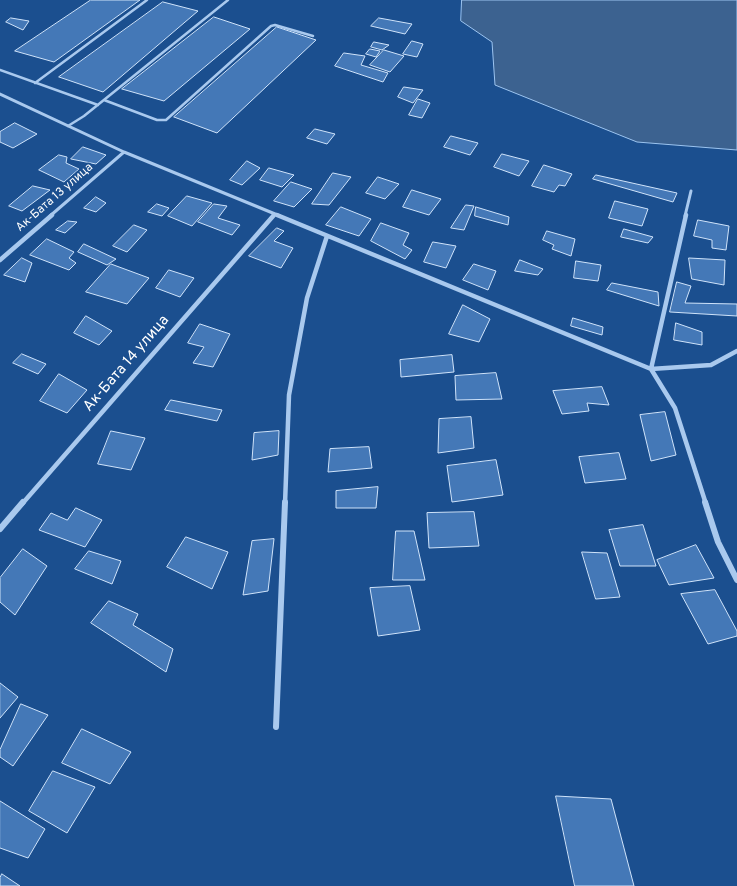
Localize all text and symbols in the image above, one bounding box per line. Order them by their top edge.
street label: Ак-Бата 13 улица [14,161,96,235]
street label: Ак-Бата 14 улица [80,312,174,416]

